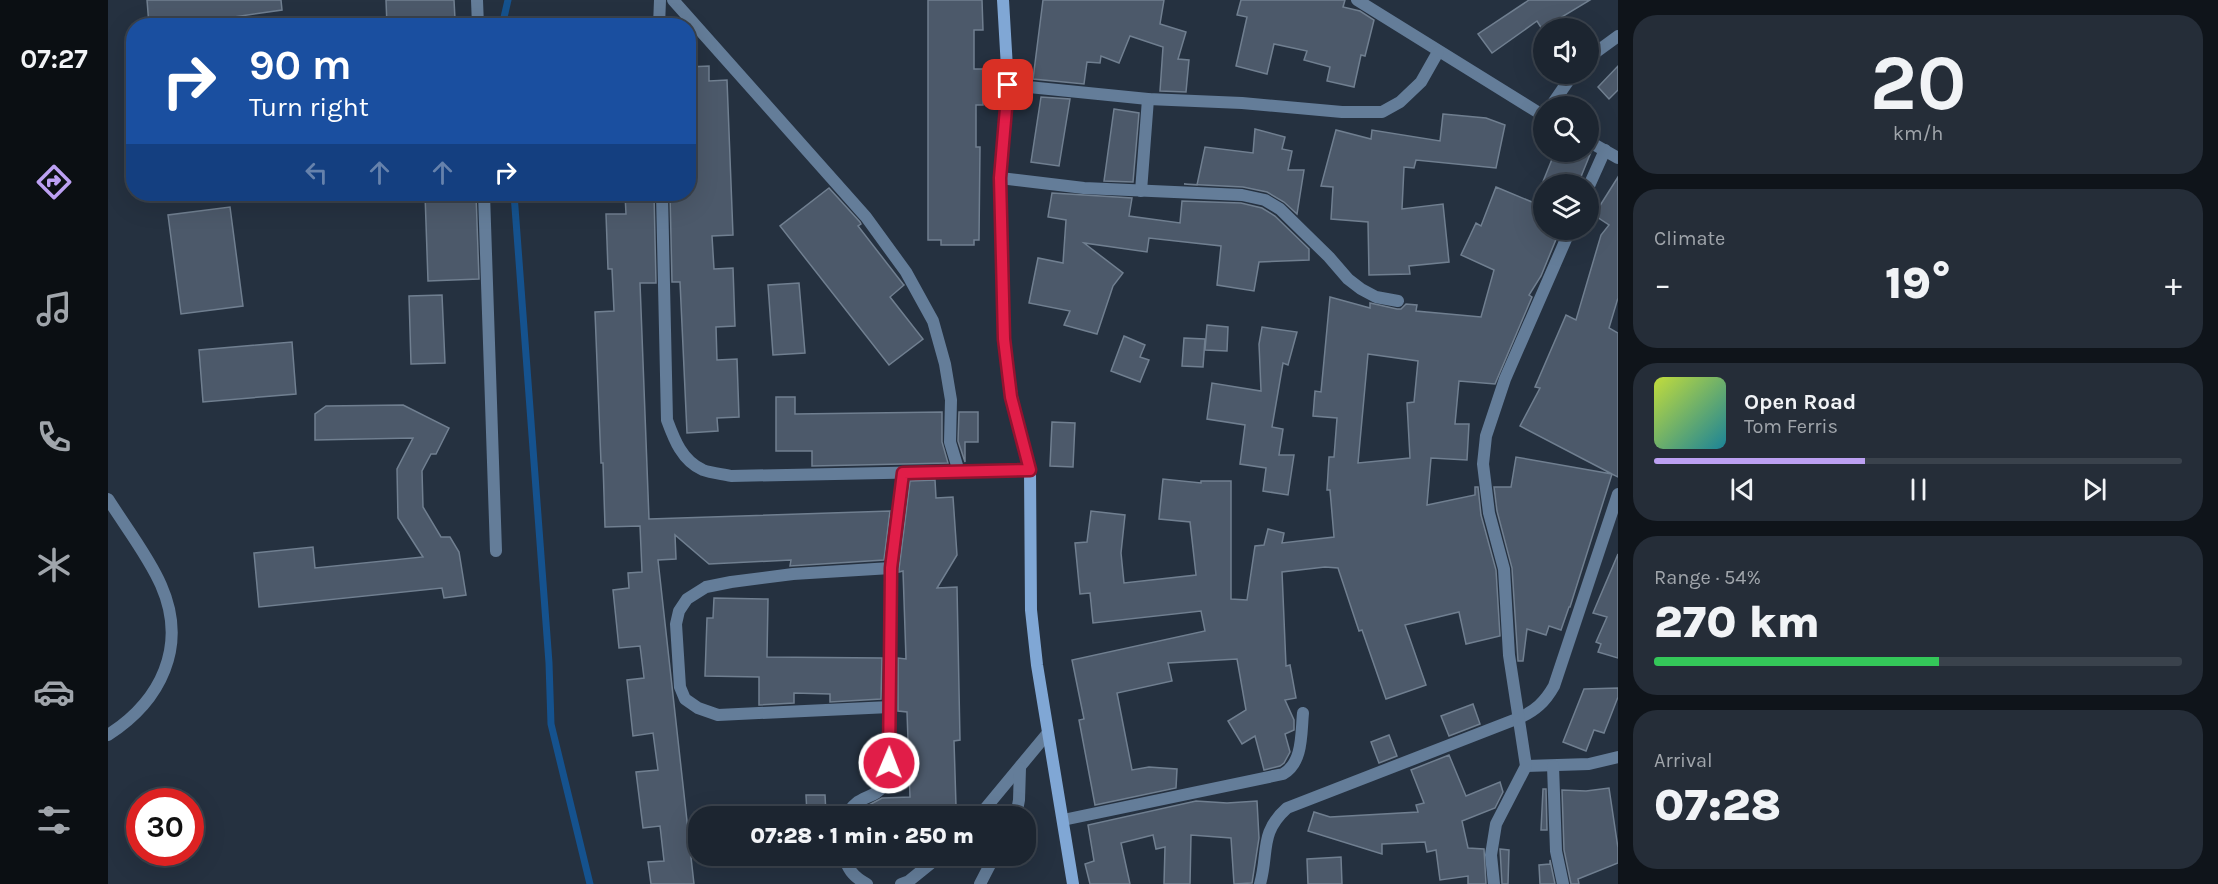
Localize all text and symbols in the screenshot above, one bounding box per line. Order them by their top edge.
map controls [1533,18,1599,240]
button: sound [1533,18,1599,84]
text: 20 [1870,37,1966,129]
text: 90 m [249,40,352,90]
icon: right [150,42,228,120]
text: 07:27 [20,43,88,75]
pin [982,59,1033,110]
icon: arrive [991,68,1024,101]
text: Turn right [249,91,369,123]
button: search [1533,96,1599,162]
text: km/h [1893,122,1943,145]
icon: left [300,156,333,189]
icon: ahead [363,156,396,189]
icon: ahead [426,156,459,189]
icon: right [489,156,522,189]
icon: directions [33,161,75,203]
button: layers [1533,174,1599,240]
text: Climate [1654,227,1725,250]
text: 19° [1885,257,1951,309]
text: − [1654,265,1671,303]
text: + [2165,265,2182,303]
icon: music [33,288,75,330]
text: Open Road [1744,389,1856,415]
text: Tom Ferris [1744,415,1838,438]
icon: phone [33,416,75,458]
icon: previous [1726,473,1759,506]
icon: pause [1902,473,1935,506]
icon: next [2078,473,2111,506]
icon: climate [33,544,75,586]
text: Range · 54% [1654,566,1761,589]
text: 270 km [1654,596,1820,648]
icon: car [33,671,75,713]
position arrow [857,731,921,795]
text: Arrival [1654,749,1713,772]
text: 07:28 [1654,779,1781,831]
speed limit sign: 30 [126,788,204,866]
icon: filters [33,799,75,841]
text: 07:28 · 1 min · 250 m [750,823,974,849]

